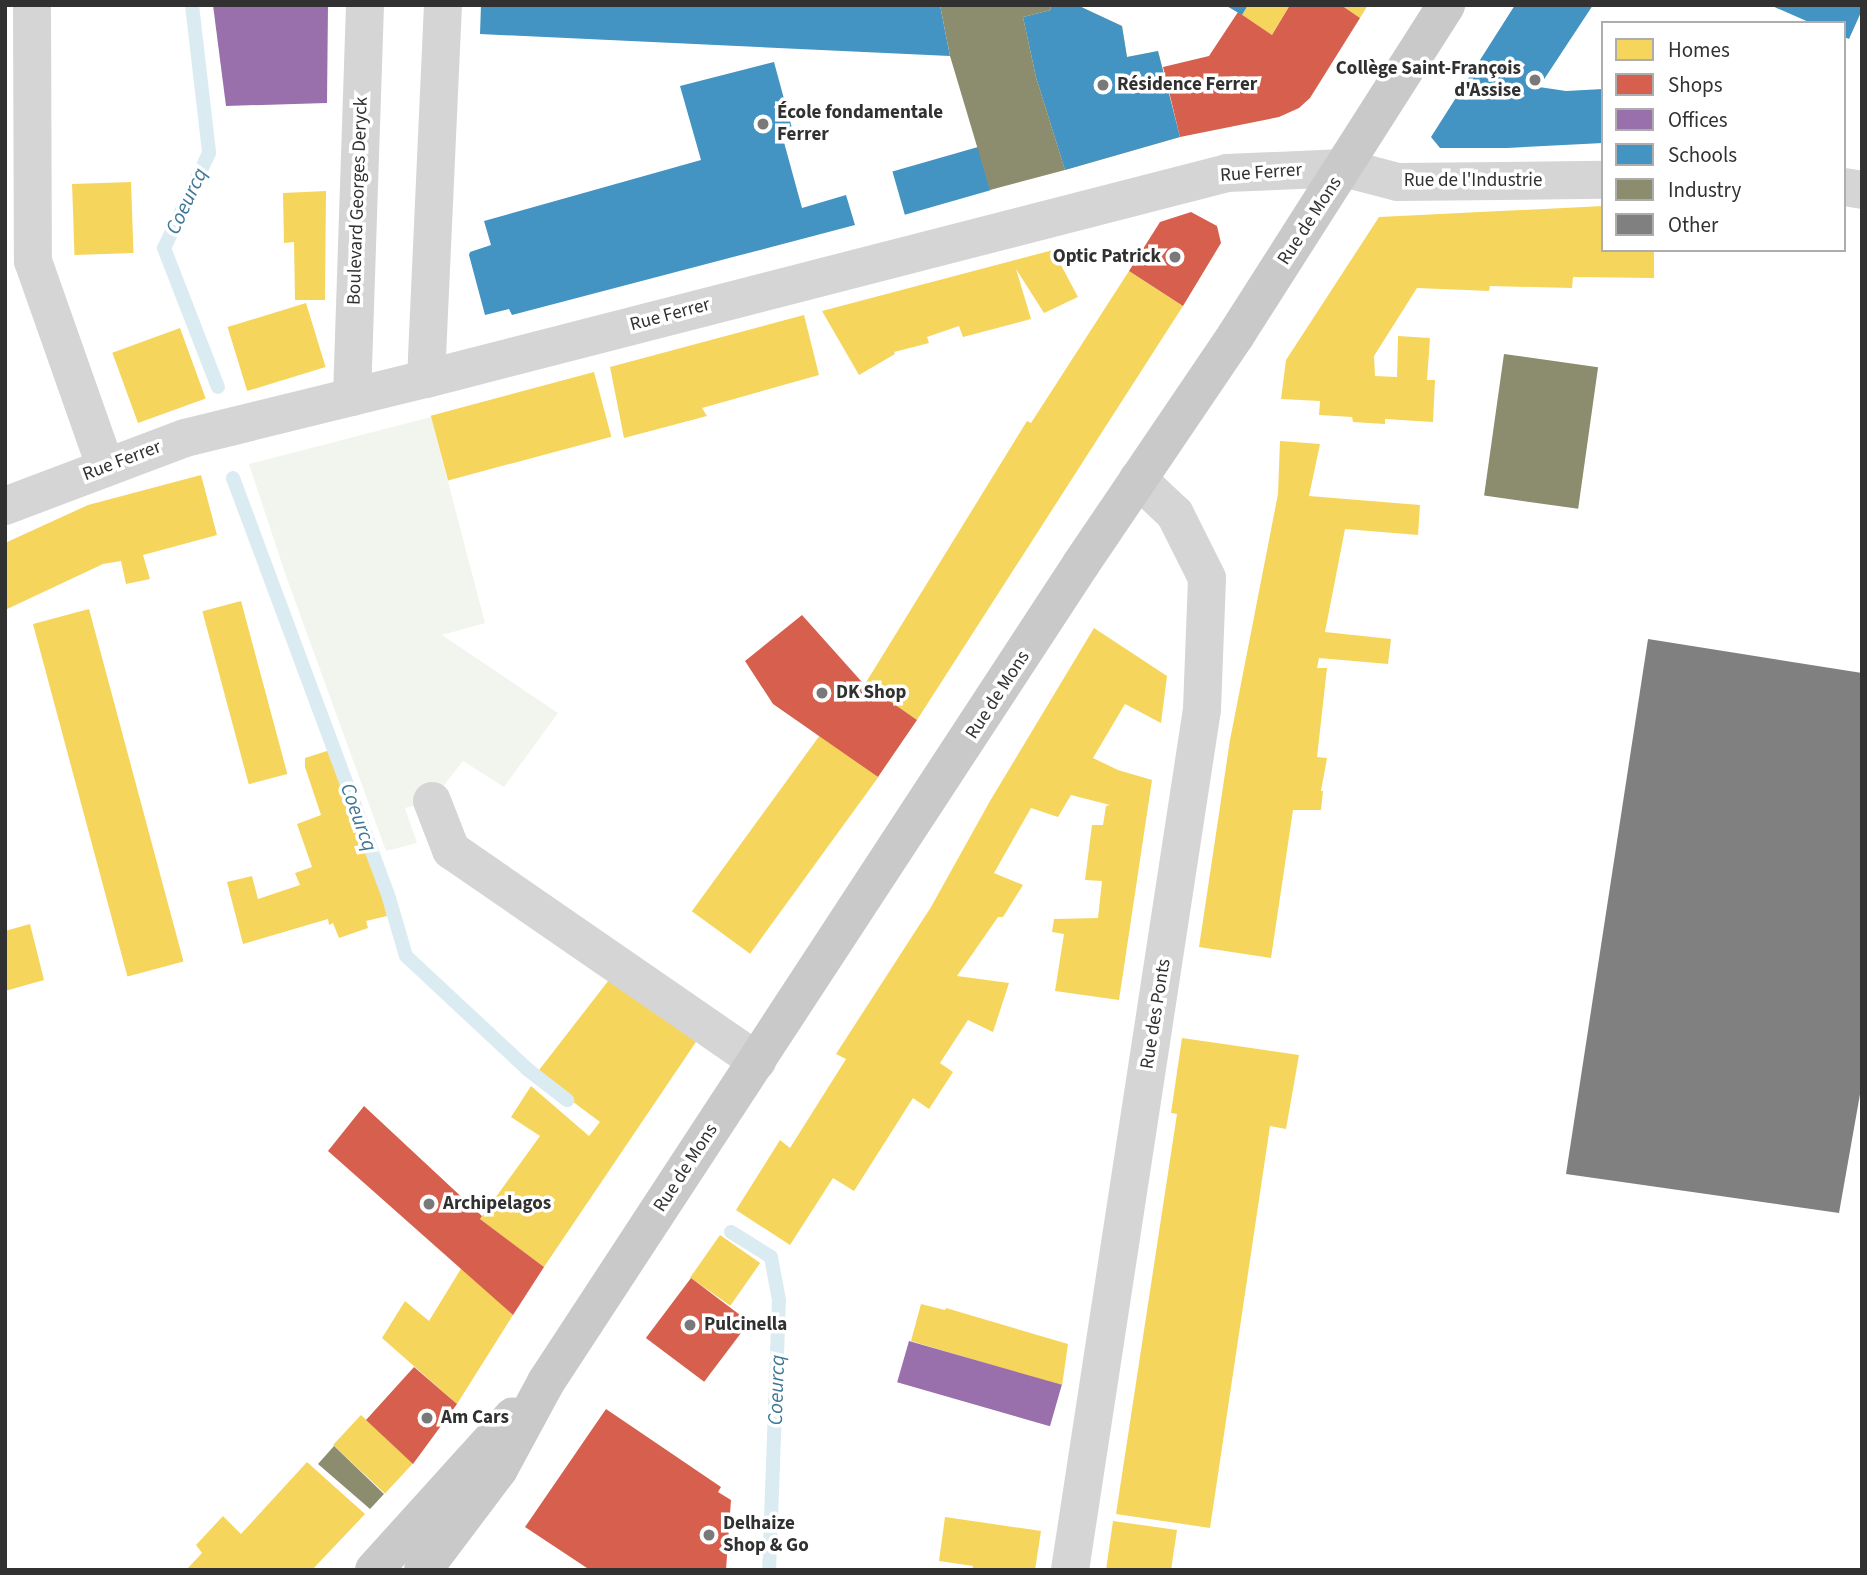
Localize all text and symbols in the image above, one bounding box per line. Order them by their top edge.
legend [1601,21,1846,252]
text: Homes [1668,35,1730,65]
place label: Collège Saint-François d'Assise [1336,58,1521,102]
text: Shops [1668,70,1722,100]
marker: Collège Saint-François d'Assise [1527,72,1543,88]
place label: Résidence Ferrer [1117,74,1257,96]
marker: Résidence Ferrer [1095,77,1111,93]
street label: Boulevard Georges Deryck [343,96,373,306]
place label: École fondamentale Ferrer [777,102,943,146]
text: Offices [1668,105,1728,135]
marker: École fondamentale Ferrer [755,116,771,132]
text: Schools [1668,140,1737,170]
street label: Rue Ferrer [1219,159,1303,187]
water label: Coeurcq [160,164,212,238]
street label: Rue de l'Industrie [1404,170,1542,192]
street label: Rue de Mons [1273,173,1347,269]
text: Industry [1668,175,1741,205]
text: Other [1668,210,1718,240]
place label: Optic Patrick [1053,246,1161,268]
marker: Optic Patrick [1167,249,1183,265]
street label: Rue Ferrer [627,293,713,337]
street label: Rue Ferrer [80,436,164,486]
street label: Rue de Mons [961,647,1035,743]
place label: DK Shop [836,682,906,704]
marker: DK Shop [814,685,830,701]
water label: Coeurcq [335,780,383,854]
street label: Rue des Ponts [1136,957,1176,1071]
street label: Rue de Mons [649,1120,723,1216]
place label: Archipelagos [443,1193,551,1215]
marker: Archipelagos [421,1196,437,1212]
place label: Pulcinella [704,1314,787,1336]
marker: Pulcinella [682,1317,698,1333]
water label: Coeurcq [762,1354,790,1426]
place label: Am Cars [441,1407,509,1429]
marker: Am Cars [419,1410,435,1426]
place label: Delhaize Shop & Go [723,1513,809,1557]
marker: Delhaize Shop & Go [701,1527,717,1543]

